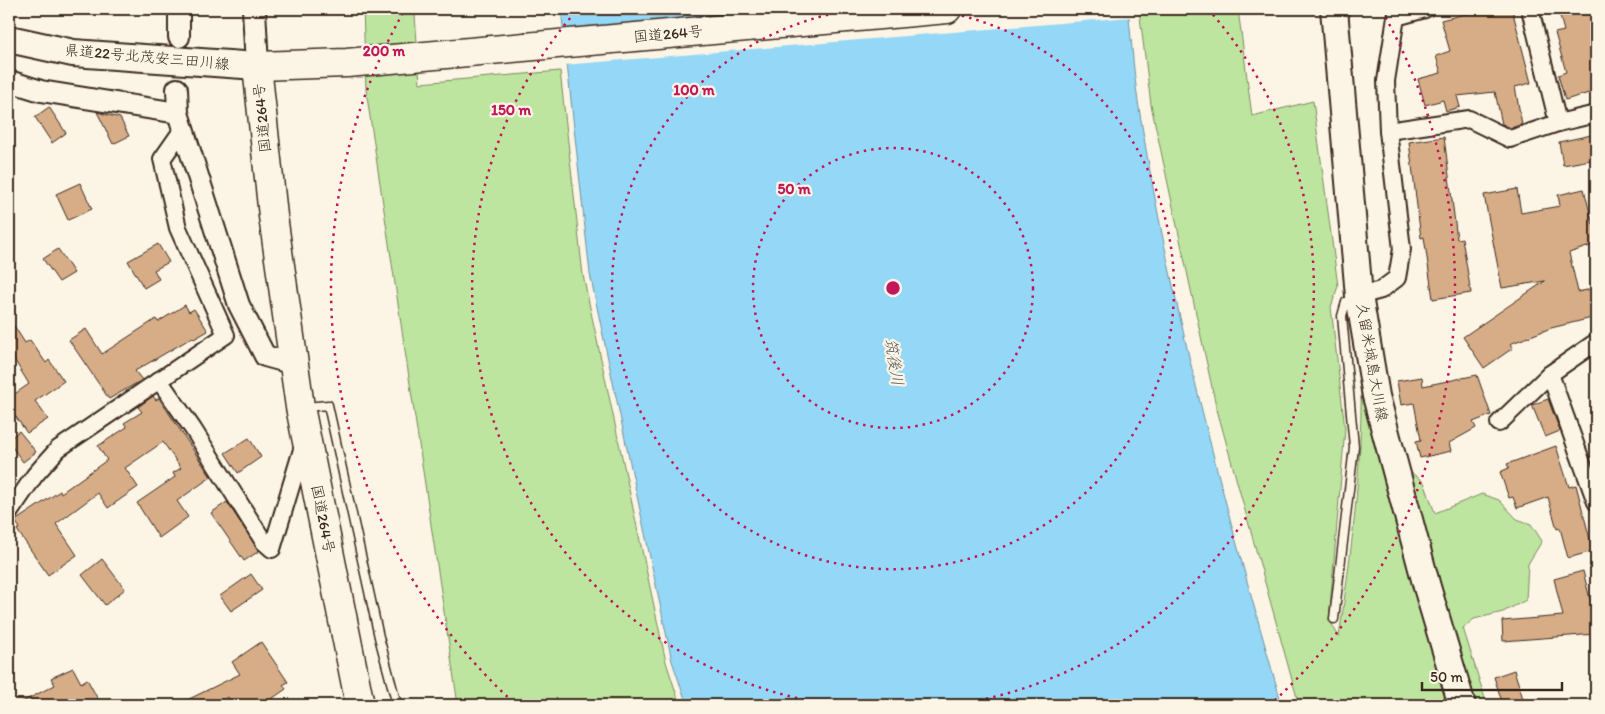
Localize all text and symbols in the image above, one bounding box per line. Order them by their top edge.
street label: 国道264号 [632,22,704,46]
street label: 県道22号北茂安三田川線 [64,41,230,73]
text: 200 m [363,42,406,60]
text: 100 m [673,81,715,99]
street label: 国道264号 [249,82,275,154]
text: 150 m [491,101,531,119]
text: 50 m [777,180,811,198]
centre of rings [884,279,902,297]
street label: 久留米城島大川線 [1353,301,1391,423]
water label: 筑後川 [881,337,908,387]
street label: 国道264号 [308,483,338,555]
scale bar [1422,659,1562,691]
text: 50 m [1430,668,1463,686]

